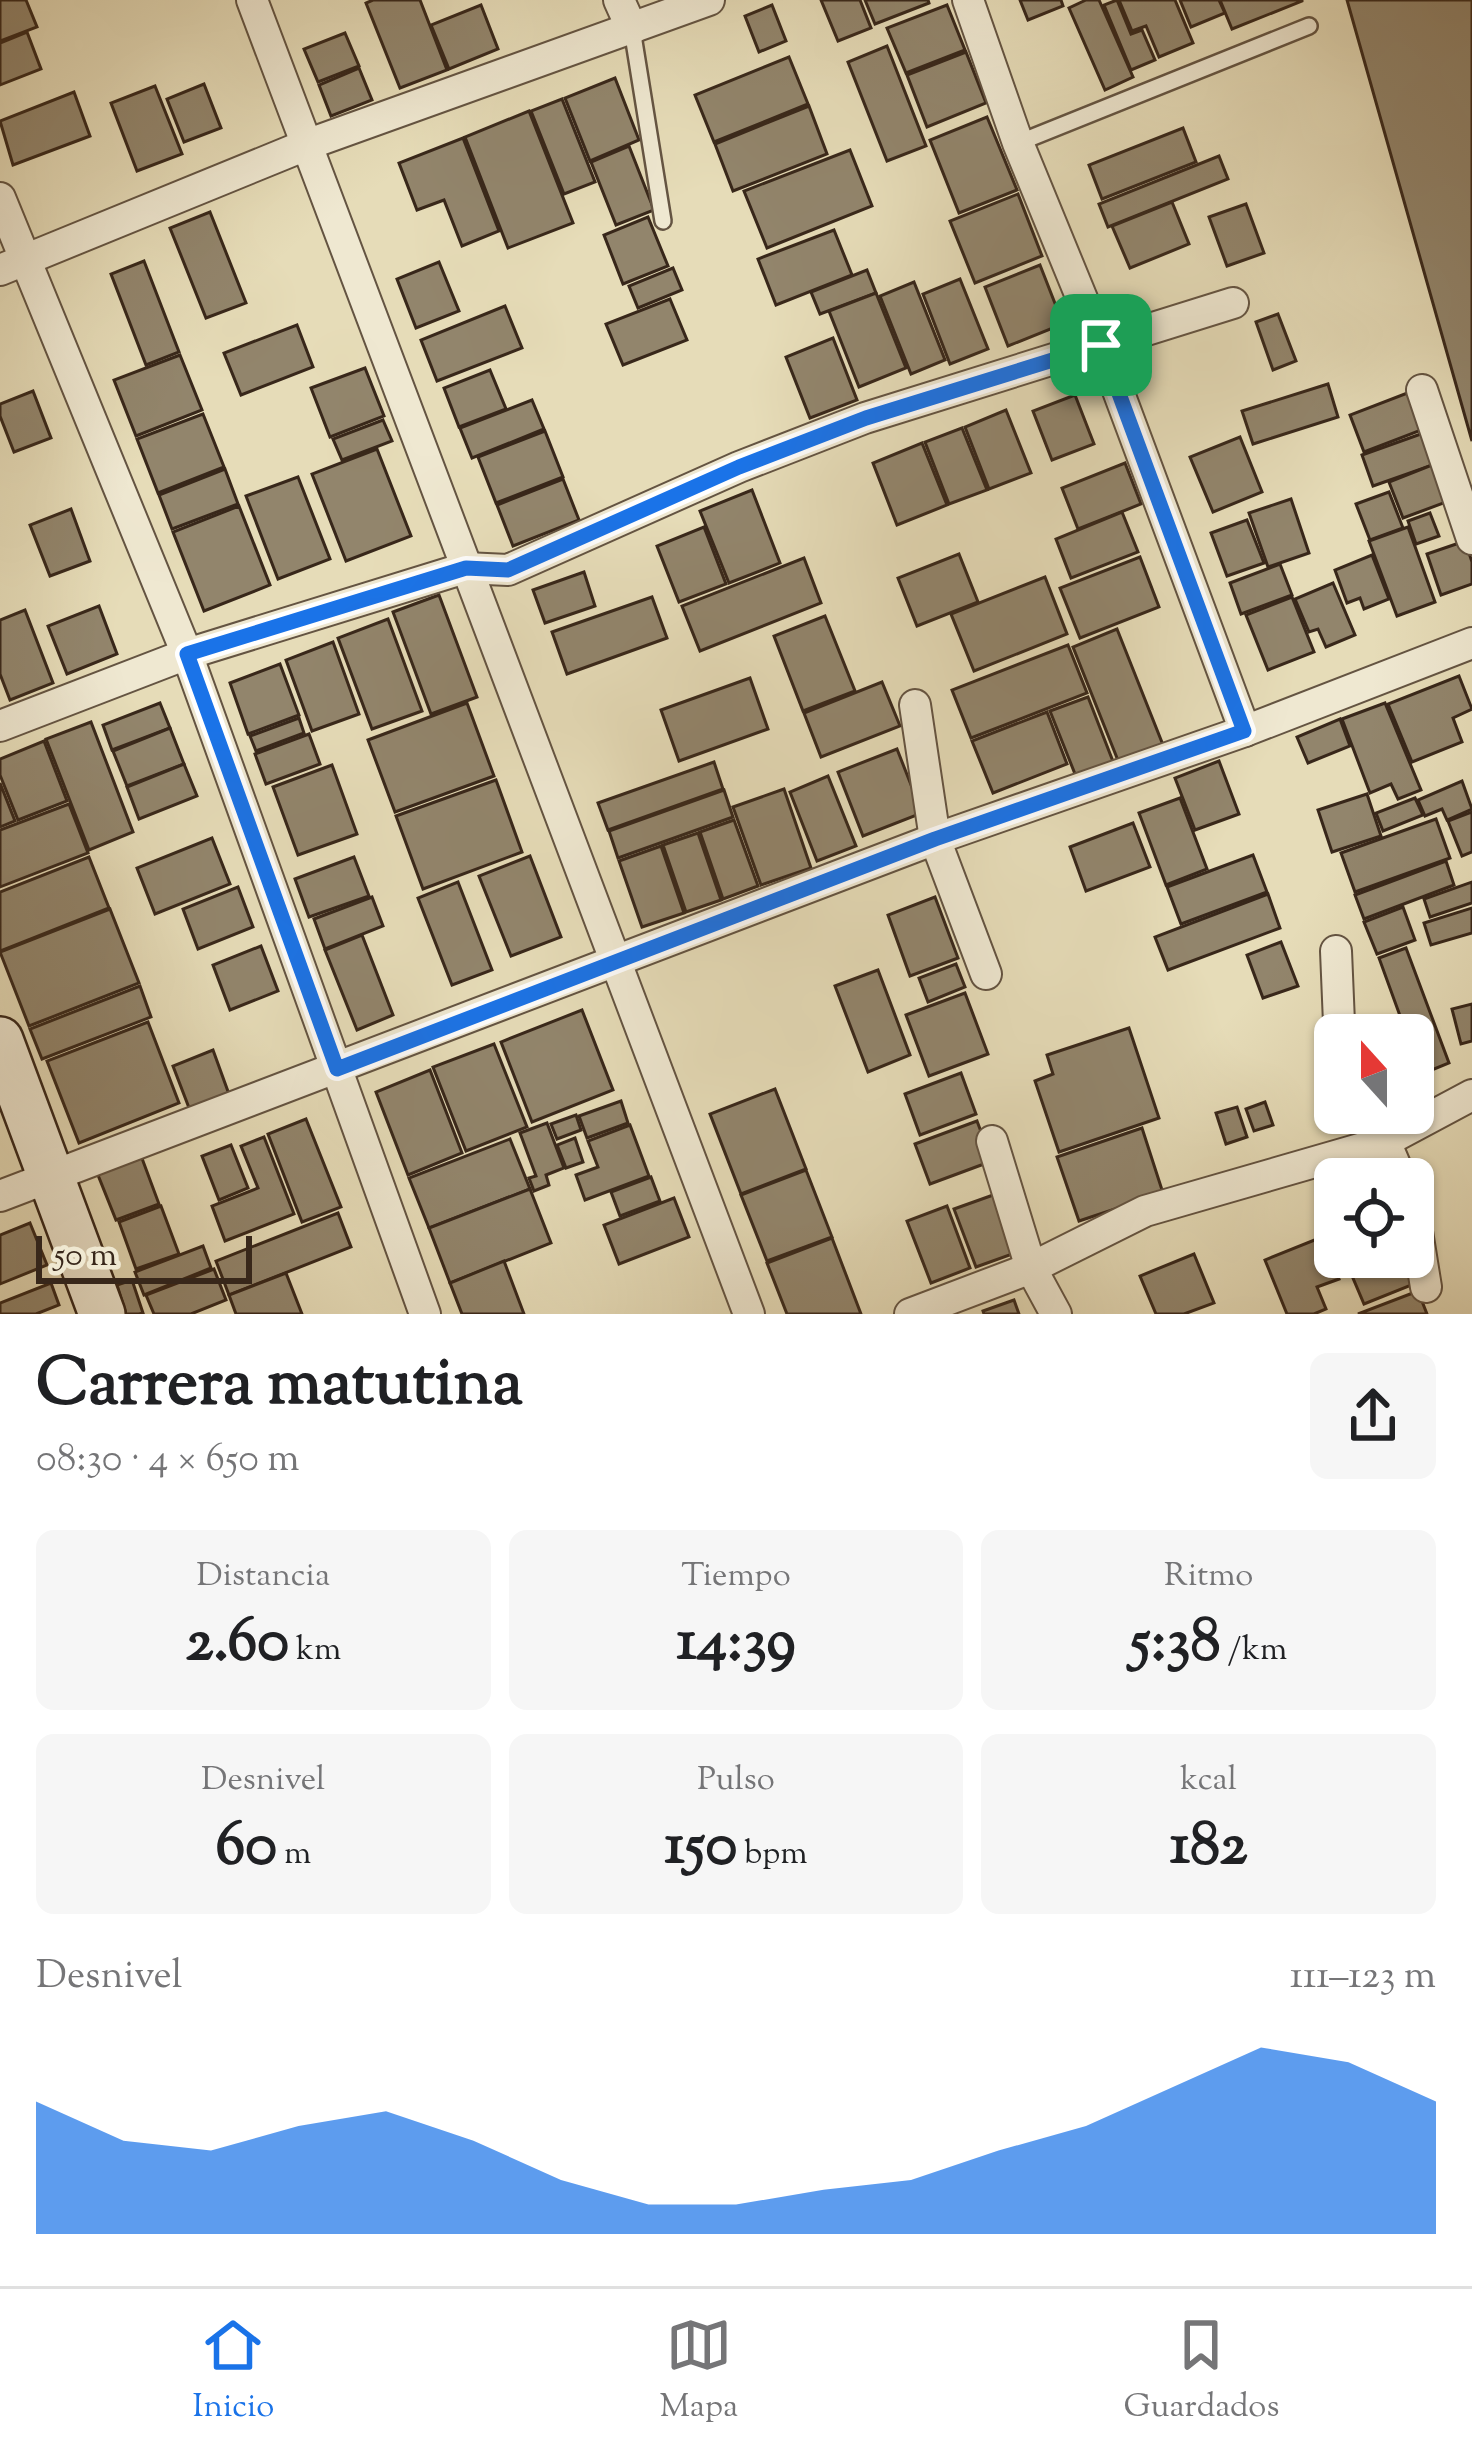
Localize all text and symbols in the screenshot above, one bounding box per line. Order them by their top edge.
pin [1050,294,1152,396]
icon: arrive [1068,312,1134,378]
north arrow [1314,1014,1434,1134]
map controls [1314,1014,1434,1278]
button: locate [1314,1158,1434,1278]
scale bar [36,1230,252,1283]
text: 50 m [54,1233,117,1281]
text: Carrera matutina [36,1340,523,1435]
button: share [1310,1353,1436,1479]
text: 08:30 · 4 × 650 m [36,1433,299,1489]
text: Distancia [197,1553,330,1601]
text: Tiempo [681,1553,791,1601]
text: Ritmo [1164,1553,1253,1601]
text: 2.60 [185,1601,289,1688]
text: 14:39 [676,1601,796,1688]
text: 5:38 [1130,1601,1220,1688]
text: km [289,1627,341,1675]
text: /km [1220,1627,1287,1675]
text: Desnivel [201,1757,325,1805]
text: Pulso [697,1757,775,1805]
text: kcal [1180,1757,1237,1805]
text: 60 [215,1805,277,1892]
text: 150 [664,1805,737,1892]
text: 182 [1170,1805,1248,1892]
text: m [277,1831,311,1879]
text: bpm [737,1831,808,1879]
text: Desnivel [36,1950,182,2006]
text: 111–123 m [1290,1950,1436,2006]
tab: Inicio [193,2312,274,2432]
tab: Mapa [660,2312,738,2432]
tab: Guardados [1124,2312,1279,2432]

